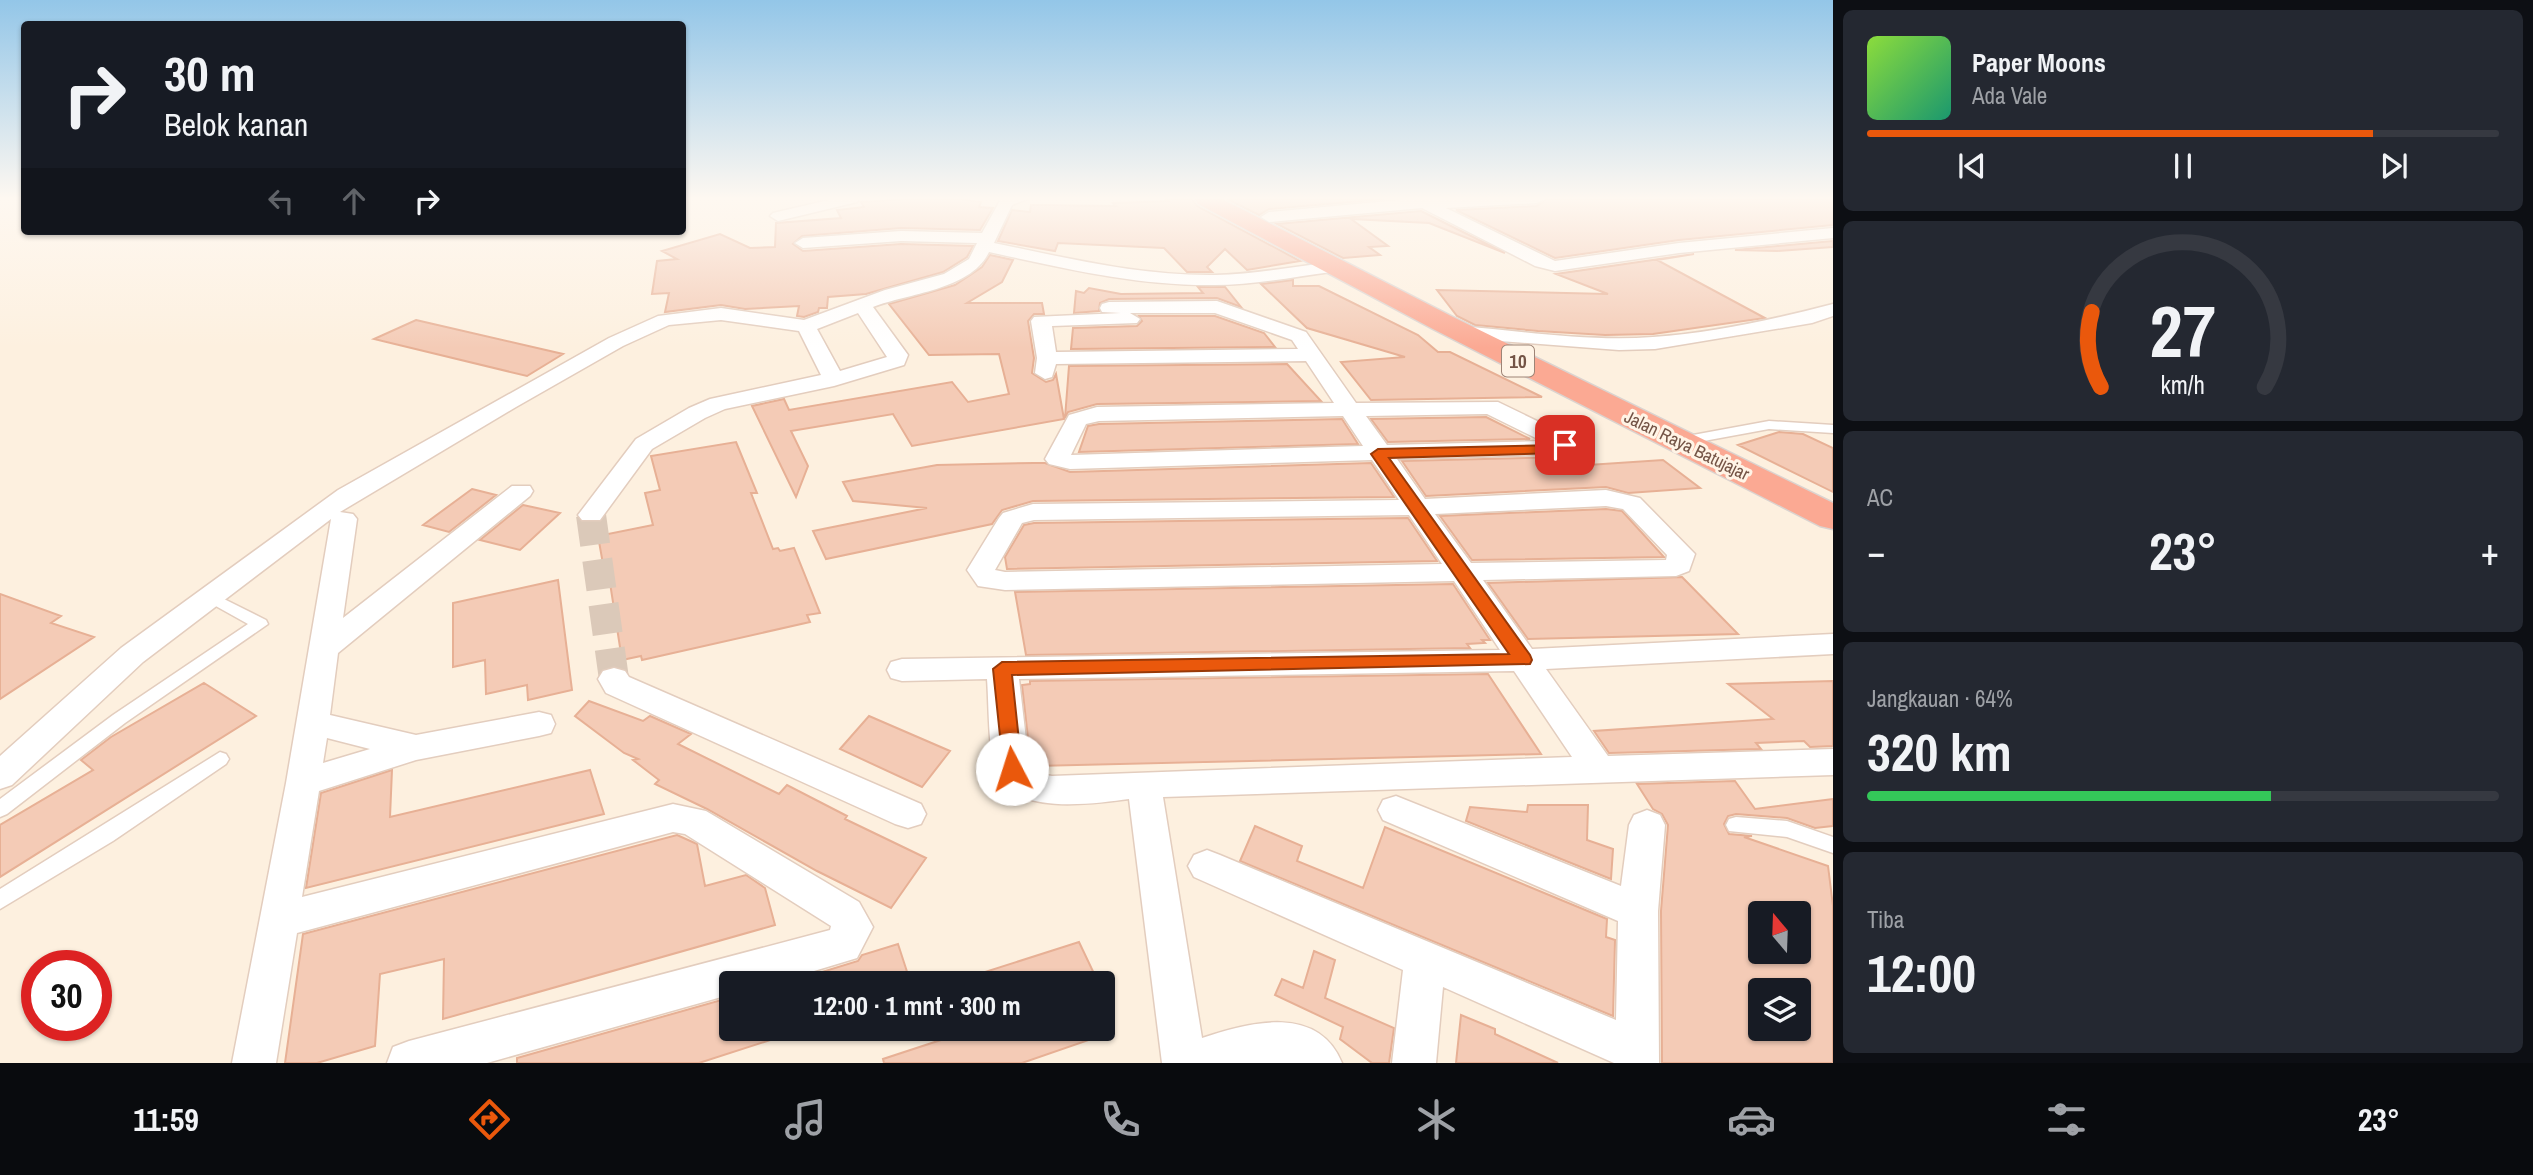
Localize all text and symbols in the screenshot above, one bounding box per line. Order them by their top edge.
text: 30 m [164,40,256,106]
text: Paper Moons [1972,45,2106,80]
icon: right [49,49,140,140]
text: Ada Vale [1972,80,2047,111]
text: Belok kanan [164,103,308,146]
icon: previous [1953,147,1991,185]
icon: pause [2164,147,2202,185]
icon: next [2375,147,2413,185]
icon: left [262,182,300,220]
icon: ahead [335,182,373,220]
icon: right [408,182,446,220]
text: 27 [2150,282,2216,380]
road number: 10 [1502,346,1534,376]
text: km/h [2161,368,2205,402]
street label: Jalan Raya Batujajar [1620,404,1754,486]
pin [1535,415,1595,475]
icon: arrive [1546,426,1584,464]
text: AC [1867,482,1893,513]
text: 23° [2149,516,2217,586]
text: − [1867,526,1885,577]
text: + [2481,526,2499,577]
text: Jangkauan · 64% [1867,683,2013,714]
text: 320 km [1867,717,2012,787]
position arrow [975,732,1049,806]
north arrow [1748,901,1811,964]
map controls [1748,901,1811,1041]
text: Tiba [1867,904,1904,935]
text: 12:00 [1867,938,1976,1008]
speed limit sign: 30 [21,950,112,1041]
button: layers [1748,978,1811,1041]
text: 12:00 · 1 mnt · 300 m [813,988,1021,1023]
icon: directions [465,1095,514,1144]
icon: music [781,1095,830,1144]
icon: phone [1096,1095,1145,1144]
icon: climate [1412,1095,1461,1144]
icon: car [1727,1095,1776,1144]
icon: filters [2042,1095,2091,1144]
text: 11:59 [133,1098,199,1141]
text: 23° [2358,1098,2400,1141]

